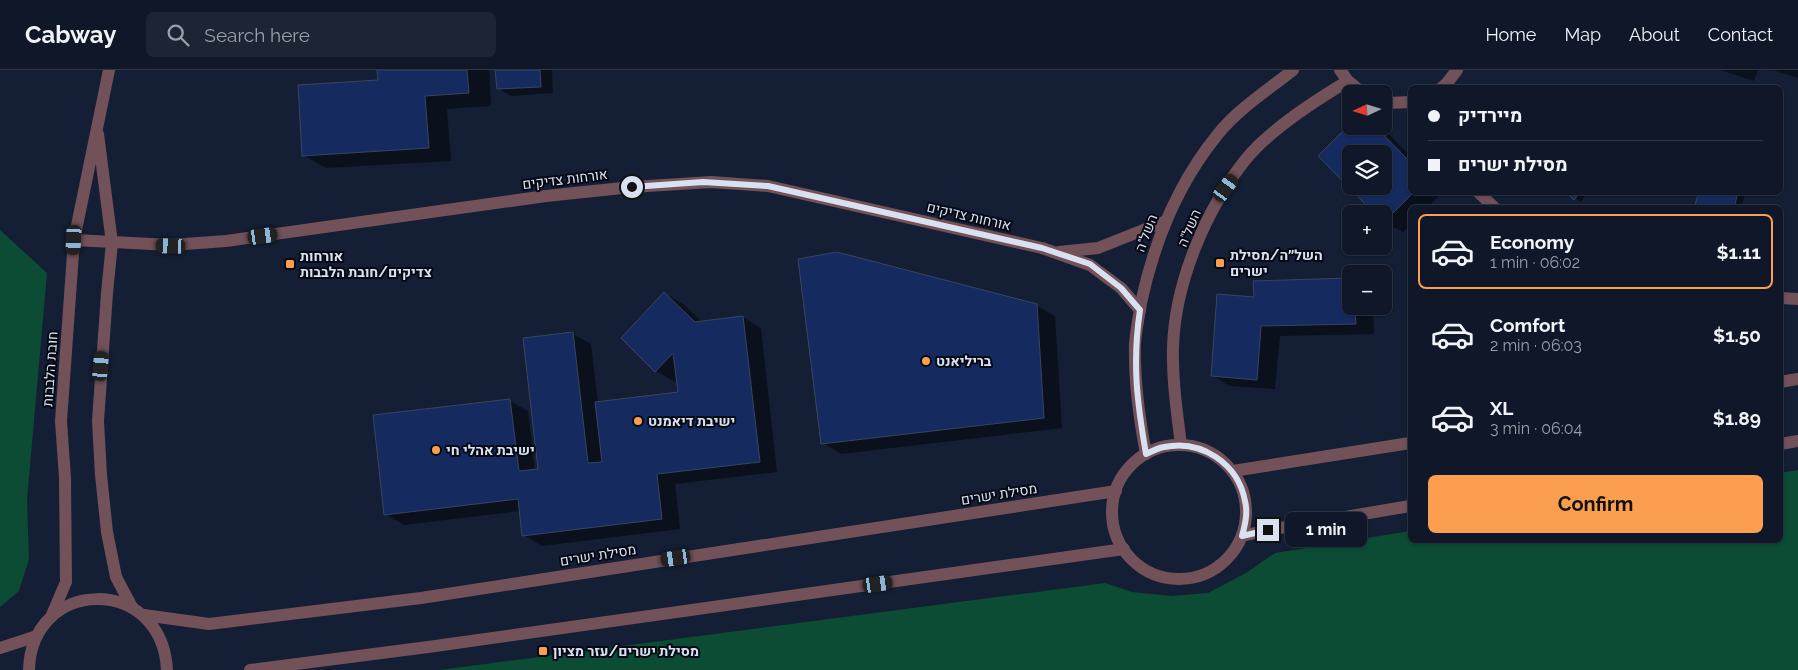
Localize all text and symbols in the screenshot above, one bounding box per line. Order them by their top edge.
search box [146,12,496,57]
text: Cabway [25,20,116,49]
icon: search [164,21,192,49]
text: Search here [204,24,310,46]
text: Home [1485,24,1536,45]
text: Map [1564,24,1601,45]
text: About [1629,24,1680,45]
text: Contact [1708,24,1773,45]
north arrow [1342,85,1392,135]
map controls [1342,85,1392,315]
text: מיירדיק [1458,104,1522,126]
button: layers [1342,145,1392,195]
text: מסילת ישרים [1458,153,1568,175]
street label: אורחות צדיקים [521,166,609,192]
car [1211,171,1240,205]
route start [621,176,643,198]
street label: אורחות צדיקים [925,199,1013,233]
button: + [1342,205,1392,255]
street label: השל”ה [1174,207,1204,249]
street label: השל"ה [1132,212,1160,254]
car [65,225,82,255]
car [247,226,278,246]
icon: car [1430,229,1475,274]
text: Economy [1490,231,1574,253]
car [155,238,186,254]
text: $1.11 [1717,241,1761,263]
place label: השל״ה/מסילת ישרים [1230,247,1323,279]
place label: אורחות צדיקים/חובת הלבבות [300,248,432,280]
text: 1 min · 06:02 [1490,253,1580,272]
marker: השל״ה/מסילת ישרים [1214,257,1226,269]
marker: אורחות צדיקים/חובת הלבבות [284,258,296,270]
button: − [1342,265,1392,315]
icon: car [1430,312,1475,357]
text: Comfort [1490,314,1565,336]
text: $1.50 [1713,324,1761,346]
street label: חובת הלבבות [39,331,61,407]
text: 2 min · 06:03 [1490,336,1582,355]
car [92,350,109,382]
place label: בריליאנט [936,353,992,369]
marker: בריליאנט [920,355,932,367]
icon: car [1430,395,1475,440]
text: XL [1490,397,1513,419]
text: $1.89 [1713,407,1761,429]
place label: ישיבת דיאמנט [648,413,735,429]
marker: ישיבת דיאמנט [632,415,644,427]
text: 3 min · 06:04 [1490,419,1582,438]
place label: ישיבת אהלי חי [446,442,535,458]
marker: ישיבת אהלי חי [430,444,442,456]
button: Confirm [1428,475,1763,533]
street label: מסילת ישרים [960,480,1038,508]
callout: 1 min [1286,512,1368,548]
route end [1257,519,1279,541]
text: 1 min [1306,520,1346,539]
street label: מסילת ישרים [559,541,637,569]
car [660,548,691,568]
car [862,574,893,594]
place label: מסילת ישרים/עזר מציון [553,643,699,659]
marker: מסילת ישרים/עזר מציון [537,645,549,657]

